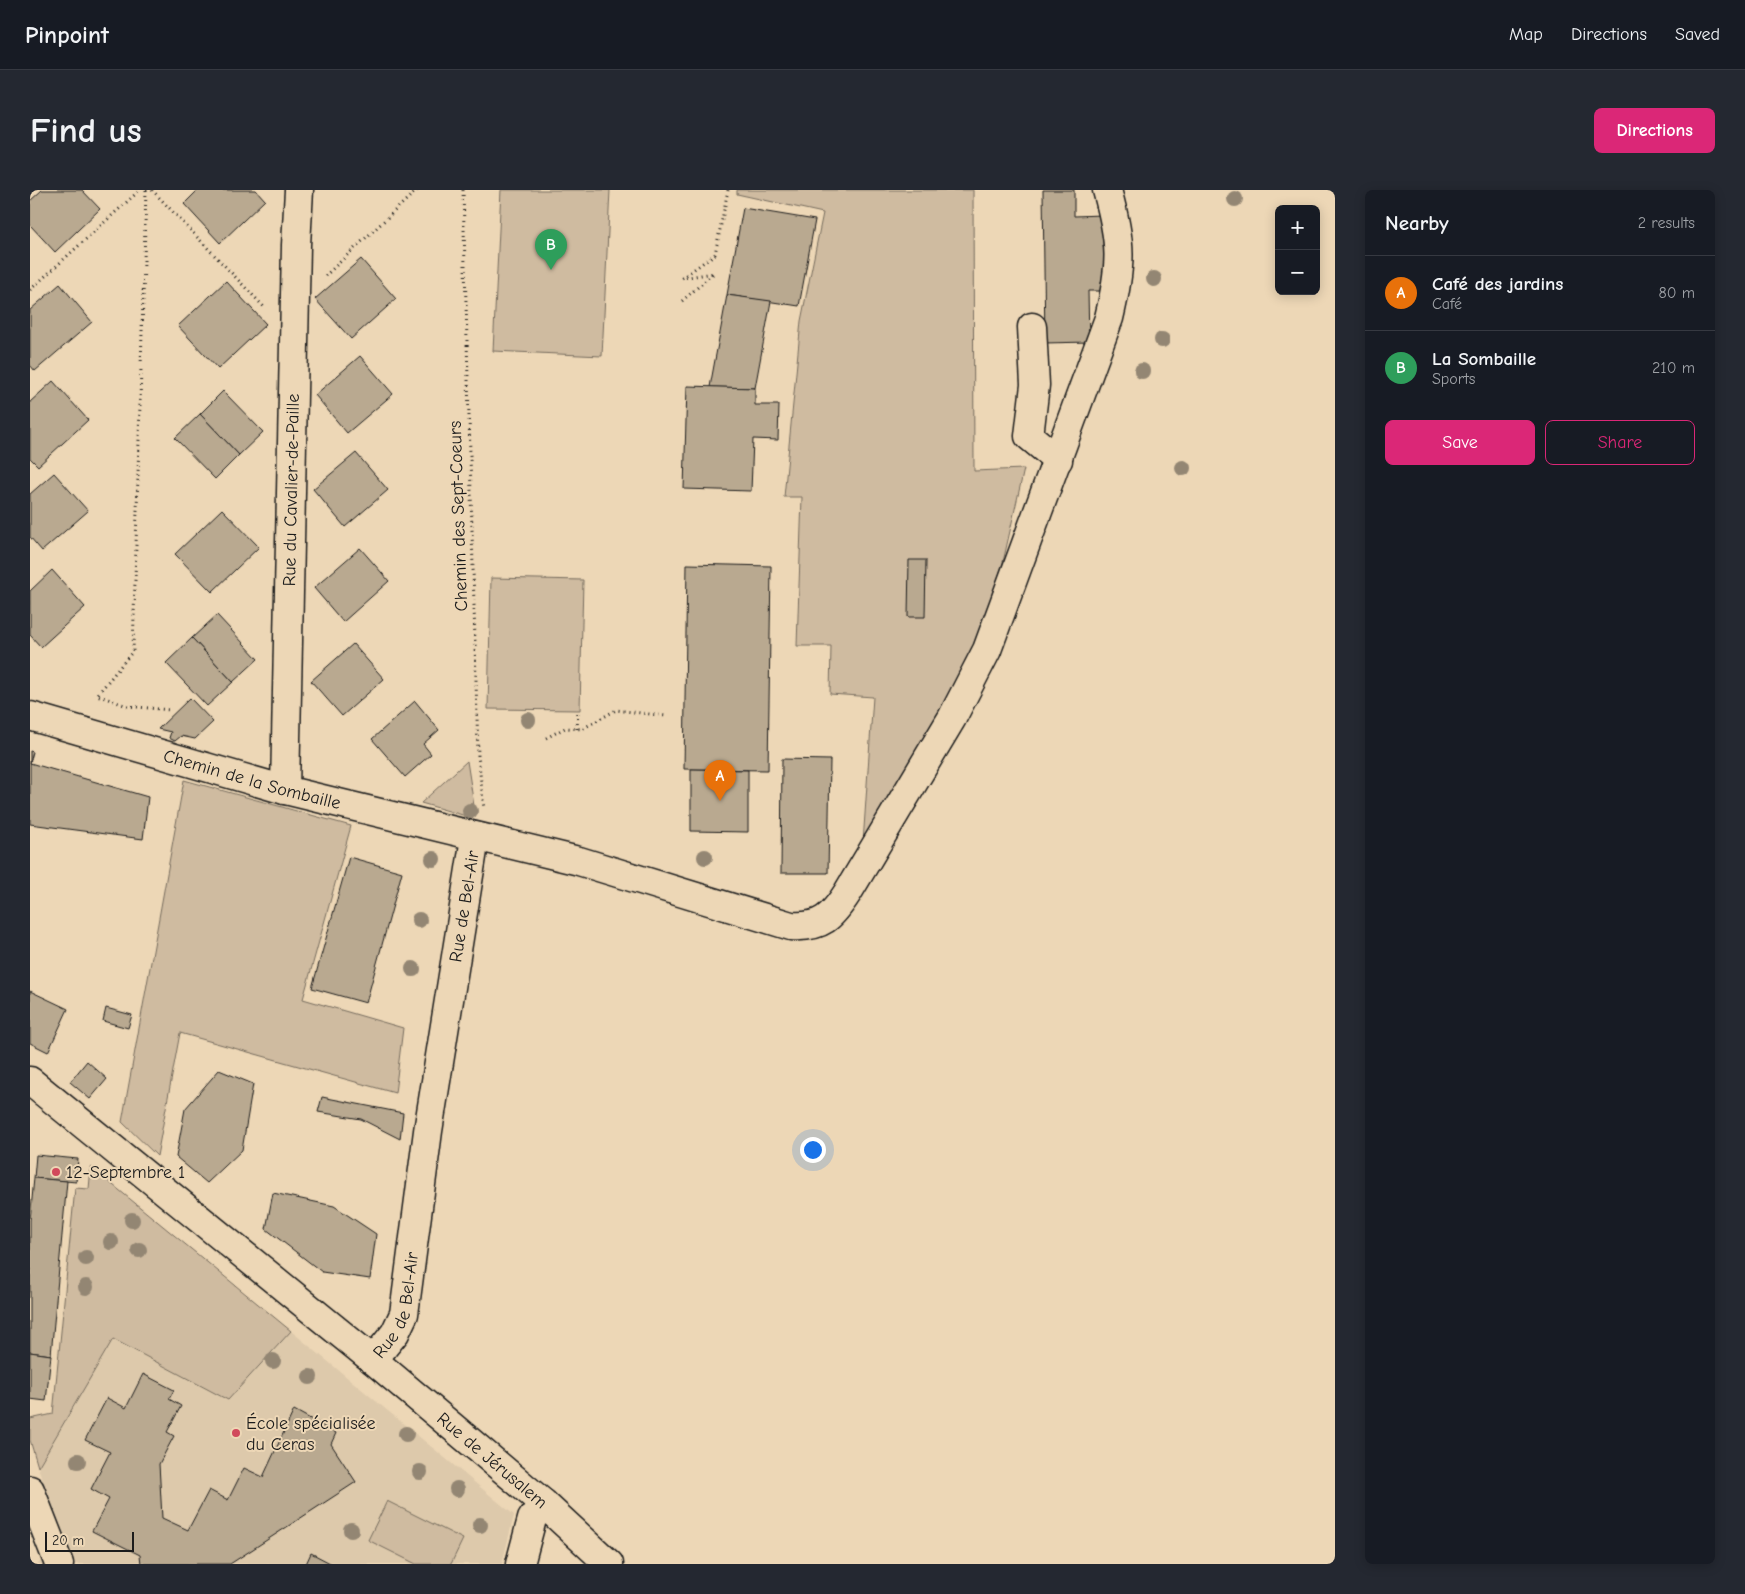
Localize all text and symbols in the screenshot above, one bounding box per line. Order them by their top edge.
text: Pinpoint [25,21,109,49]
text: Map [1509,24,1543,45]
text: Directions [1571,24,1647,45]
text: Saved [1675,24,1720,45]
button: Directions [1594,108,1715,153]
text: Find us [30,110,142,151]
map controls [1275,205,1320,295]
button: + [1275,205,1320,250]
text: Nearby [1385,211,1449,235]
text: 2 results [1638,214,1695,232]
pin: B [535,229,567,270]
button: − [1275,250,1320,295]
text: Café des jardins [1432,273,1563,295]
text: A [1397,284,1405,302]
text: 80 m [1658,284,1695,302]
text: Café [1432,295,1462,313]
text: La Sombaille [1432,348,1536,370]
text: B [1396,359,1406,377]
text: 210 m [1652,359,1695,377]
text: Sports [1432,370,1475,388]
street label: Rue du Cavalier-de-Paille [279,393,304,587]
street label: Chemin des Sept-Coeurs [445,420,472,612]
button: Save [1385,420,1535,465]
button: Share [1545,420,1695,465]
street label: Chemin de la Sombaille [161,745,343,814]
pin: A [704,760,736,801]
street label: Rue de Bel-Air [445,848,484,964]
your location [800,1137,826,1163]
place label: 12-Septembre 1 [66,1162,185,1183]
marker: 12-Septembre 1 [50,1166,62,1178]
street label: Rue de Bel-Air [369,1250,423,1363]
street label: Rue de Jérusalem [432,1408,551,1513]
place label: École spécialisée du Ceras [246,1412,376,1455]
marker: École spécialisée du Ceras [230,1427,242,1439]
scale bar [45,1529,134,1552]
text: 20 m [52,1532,84,1549]

